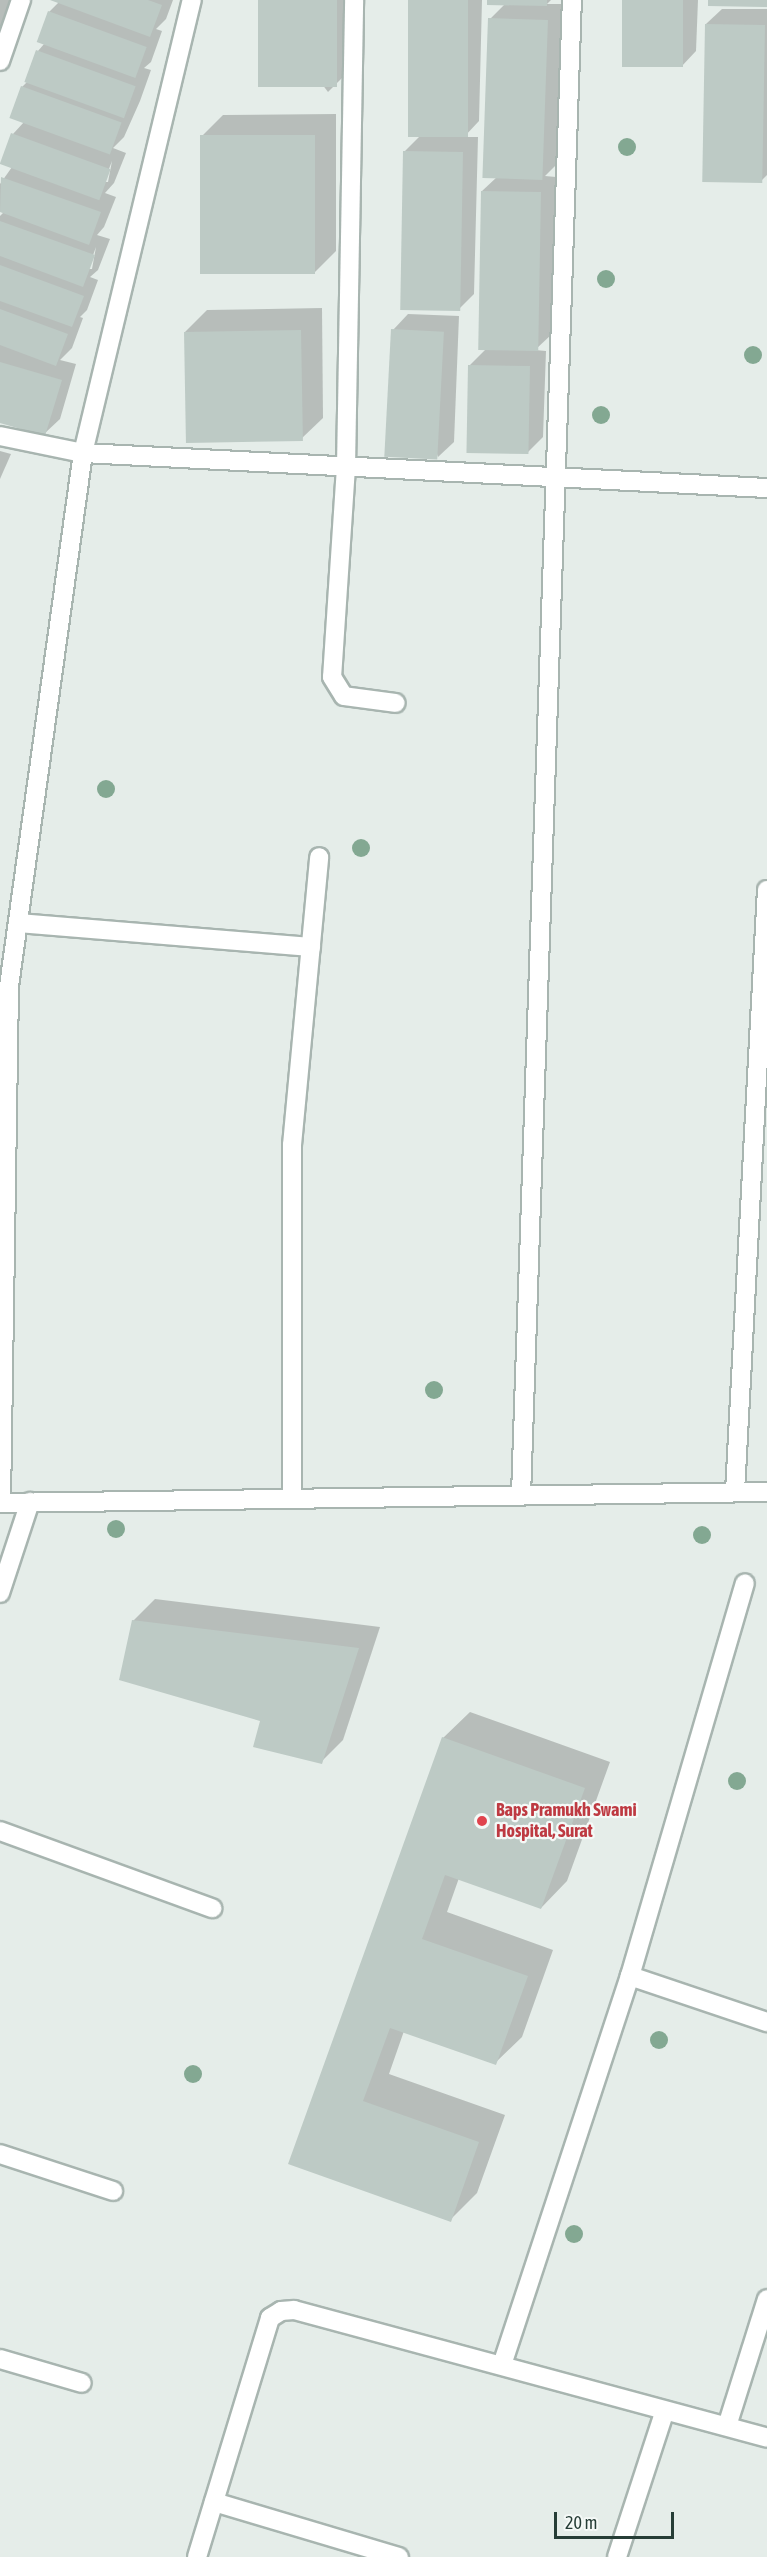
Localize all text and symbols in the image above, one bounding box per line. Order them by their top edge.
place label: Baps Pramukh Swami Hospital, Surat [496,1800,637,1842]
marker: Baps Pramukh Swami Hospital, Surat [473,1812,491,1830]
scale bar [557,2500,677,2538]
text: 20 m [565,2512,597,2533]

